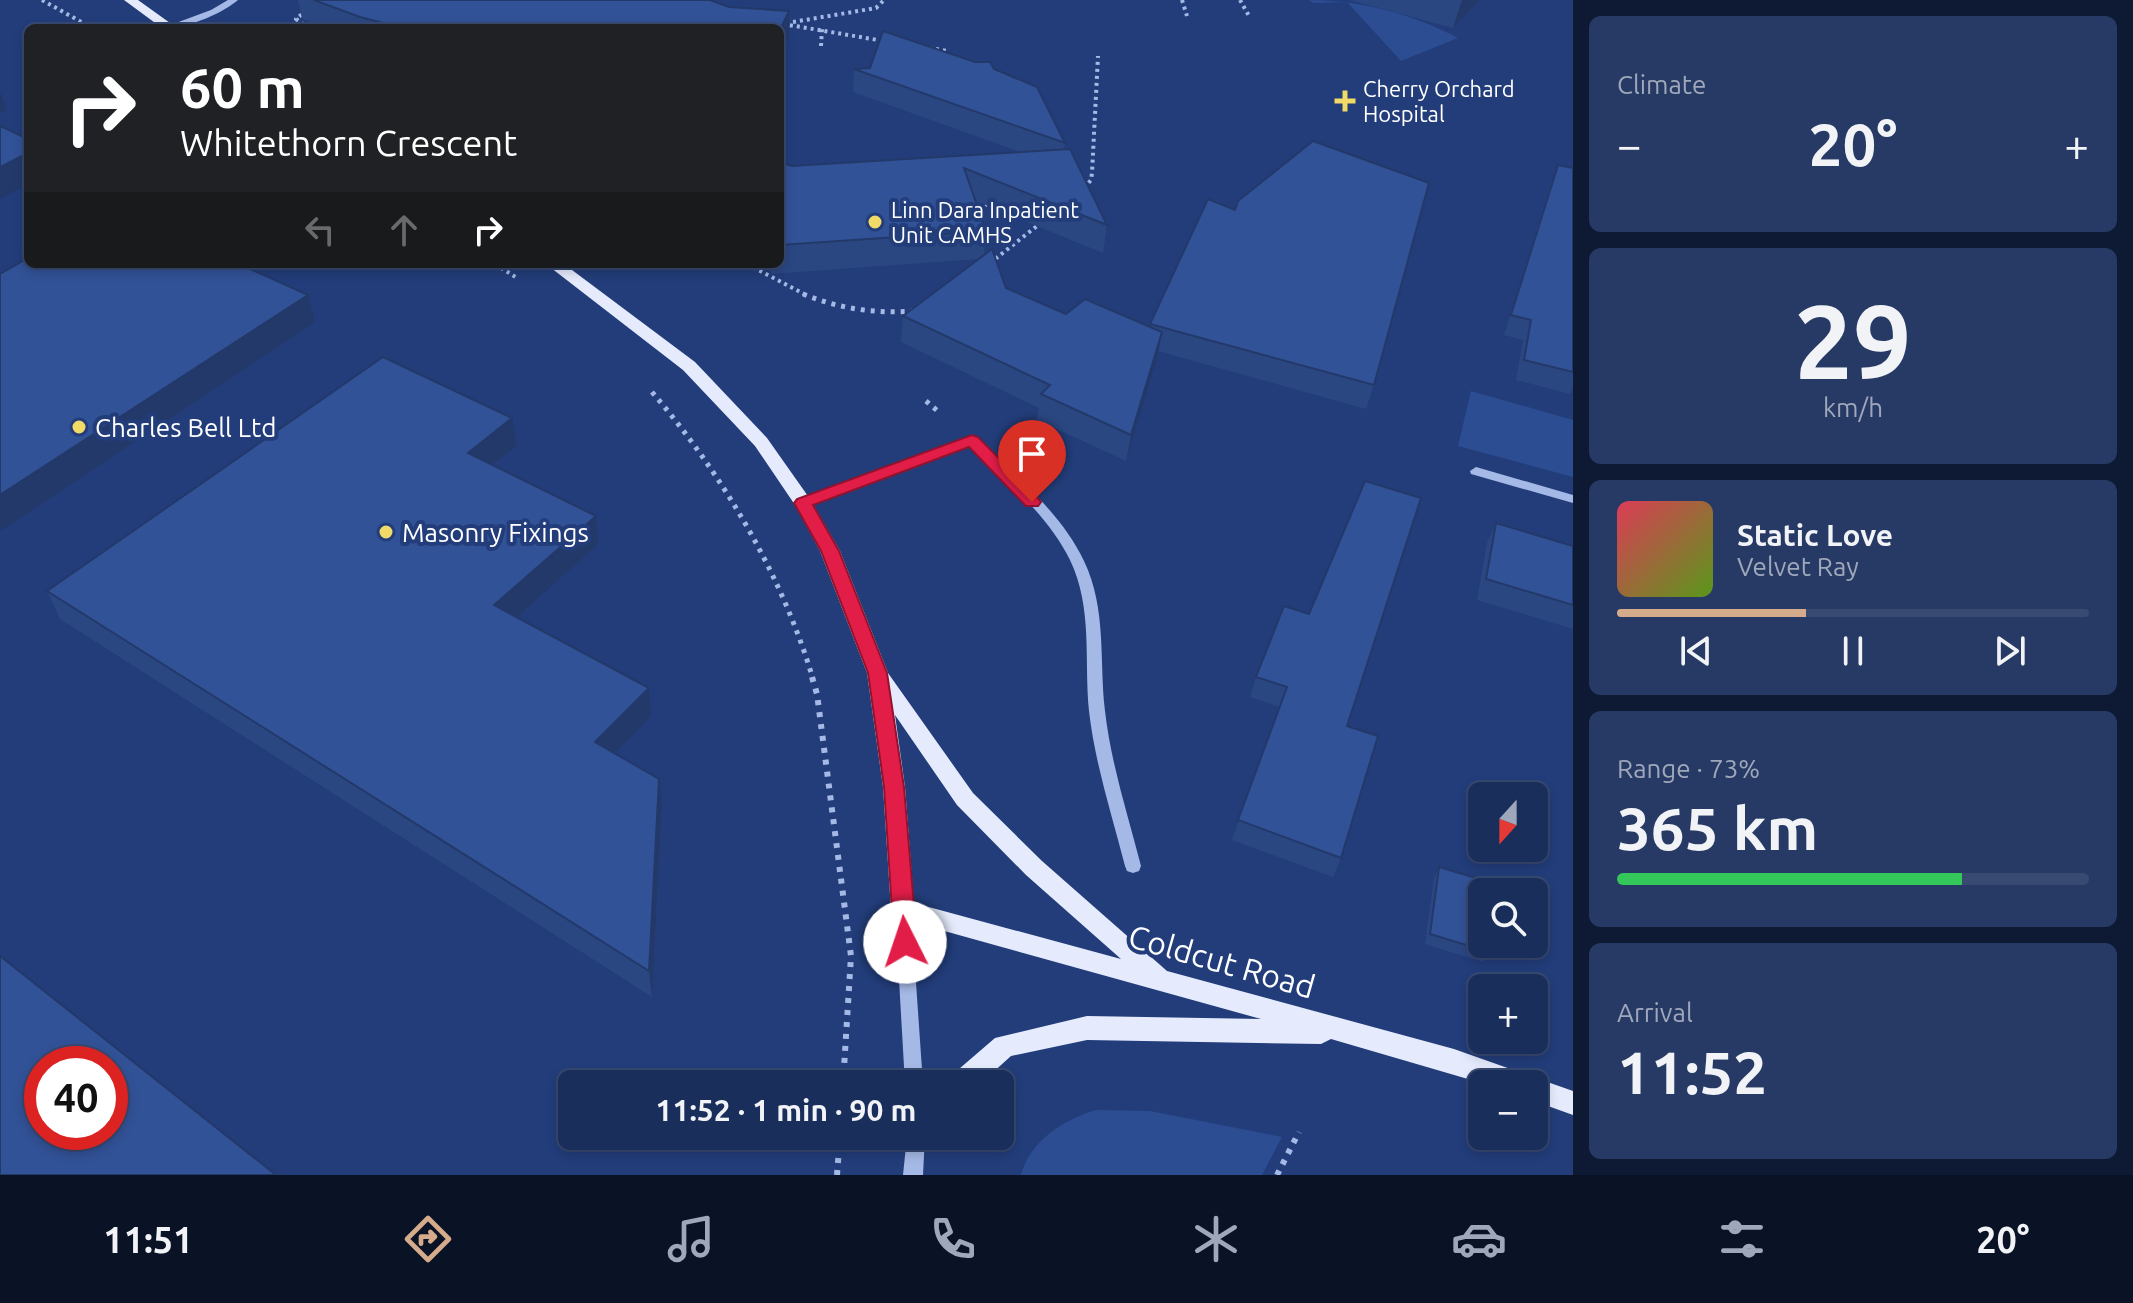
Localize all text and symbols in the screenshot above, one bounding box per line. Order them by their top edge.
icon: right [48,56,152,160]
text: 60 m [180,56,305,119]
text: Climate [1617,70,1706,99]
place label: Cherry Orchard Hospital [1363,76,1515,126]
marker: Cherry Orchard Hospital [1334,90,1356,112]
text: 20° [1809,110,1897,177]
text: − [1617,120,1642,169]
text: + [2064,120,2089,169]
text: Whitethorn Crescent [180,122,517,163]
place label: Linn Dara Inpatient Unit CAMHS [891,197,1079,247]
icon: left [298,208,342,252]
icon: ahead [382,208,426,252]
icon: right [466,208,510,252]
marker: Linn Dara Inpatient Unit CAMHS [866,213,884,231]
text: 29 [1794,282,1912,399]
text: km/h [1823,393,1883,422]
place label: Charles Bell Ltd [95,413,276,442]
marker: Charles Bell Ltd [70,418,88,436]
pin [998,420,1066,502]
icon: arrive [1010,432,1054,476]
place label: Masonry Fixings [402,518,589,547]
text: Static Love [1737,518,1893,552]
marker: Masonry Fixings [377,523,395,541]
text: Velvet Ray [1737,552,1859,581]
icon: previous [1674,629,1718,673]
icon: pause [1831,629,1875,673]
icon: next [1988,629,2032,673]
text: Range · 73% [1617,754,1760,783]
north arrow [1468,782,1548,862]
map controls [1468,782,1548,1150]
text: 365 km [1617,794,1818,861]
button: search [1468,878,1548,958]
position arrow [863,900,947,984]
street label: Coldcut Road [1125,917,1319,1005]
button: + [1468,974,1548,1054]
text: Arrival [1617,998,1693,1027]
text: 11:52 [1617,1038,1767,1105]
speed limit sign: 40 [24,1046,128,1150]
button: − [1468,1070,1548,1150]
text: 11:52 · 1 min · 90 m [656,1093,916,1127]
icon: directions [400,1211,456,1267]
icon: music [663,1211,719,1267]
icon: phone [925,1211,981,1267]
icon: climate [1188,1211,1244,1267]
icon: car [1451,1211,1507,1267]
icon: filters [1714,1211,1770,1267]
text: 11:51 [103,1219,193,1260]
text: 20° [1976,1219,2030,1260]

